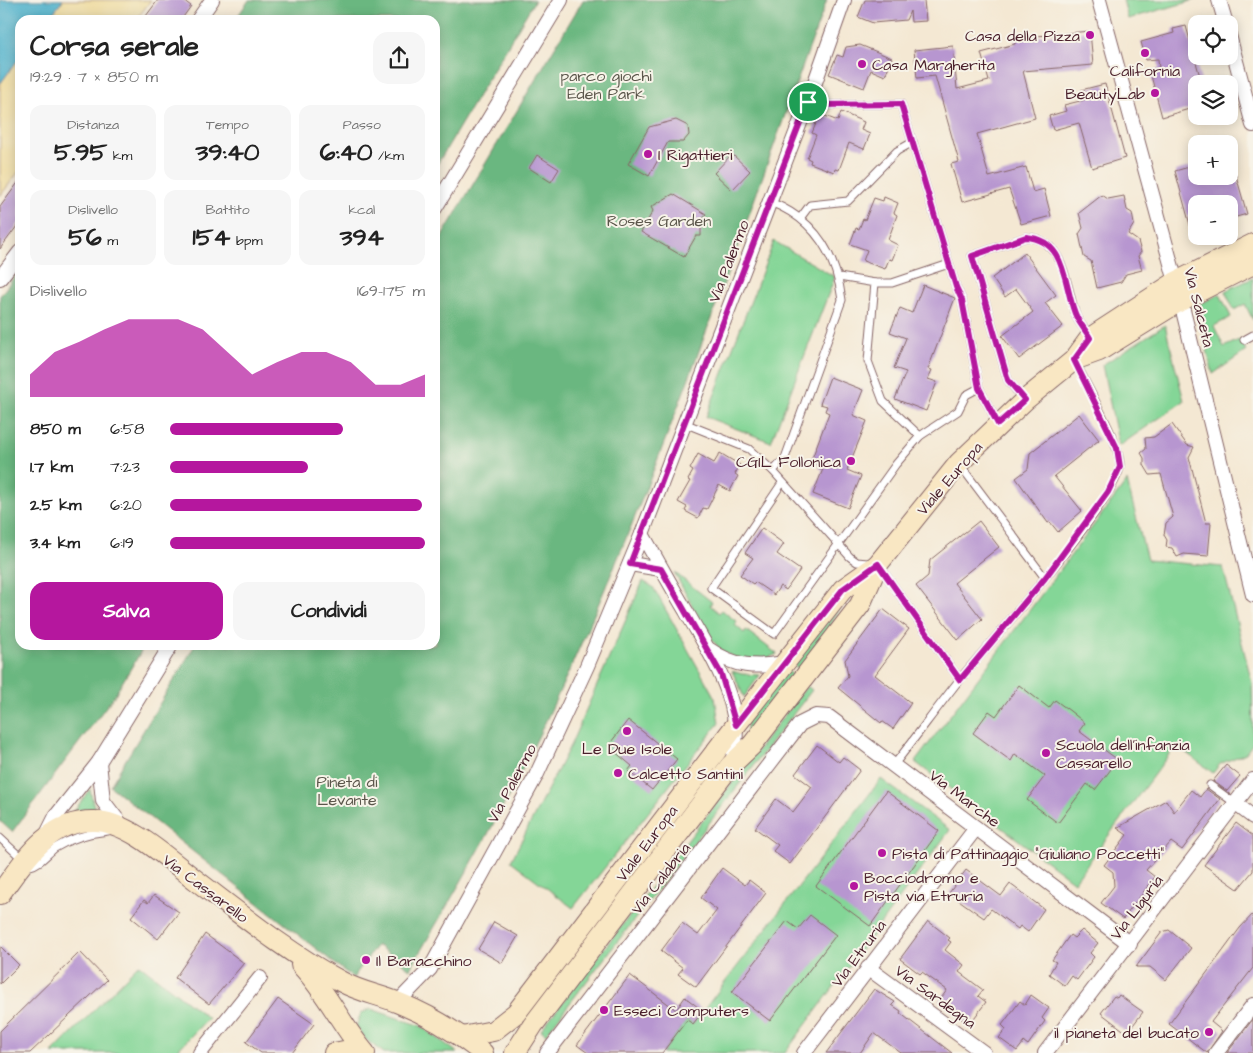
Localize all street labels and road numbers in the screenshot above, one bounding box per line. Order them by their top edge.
street label: Via Palermo [703,217,755,306]
street label: Via Salceta [1179,265,1220,349]
street label: Viale Europa [912,437,988,520]
street label: Via Palermo [482,740,542,827]
street label: Via Marche [924,765,1005,833]
street label: Viale Europa [611,801,683,886]
street label: Via Calabria [626,838,696,919]
street label: Via Cassarello [158,849,253,928]
street label: Via Liguria [1105,871,1169,945]
street label: Via Etruria [826,915,891,992]
street label: Via Sardegna [890,960,981,1035]

